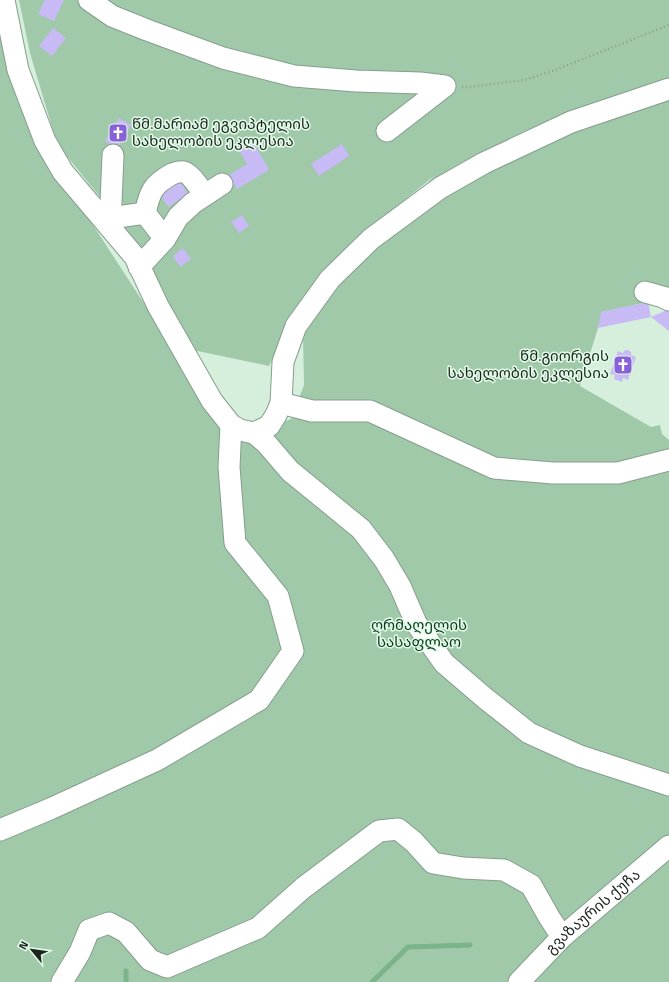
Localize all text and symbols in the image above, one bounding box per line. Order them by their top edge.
place label: წმ.მარიამ ეგვიპტელის სახელობის ეკლესია [132,112,310,152]
church icon: წმ.მარიამ ეგვიპტელის სახელობის ეკლესია [107,122,129,144]
place label: წმ.გიორგის სახელობის ეკლესია [447,344,609,384]
church icon: წმ.გიორგის სახელობის ეკლესია [612,354,634,376]
park label: ღრმაღელის სასაფლაო [371,613,467,653]
street label: გვაზაურის ქუჩა [539,863,645,959]
north arrow [12,930,52,970]
text: N [14,938,32,952]

